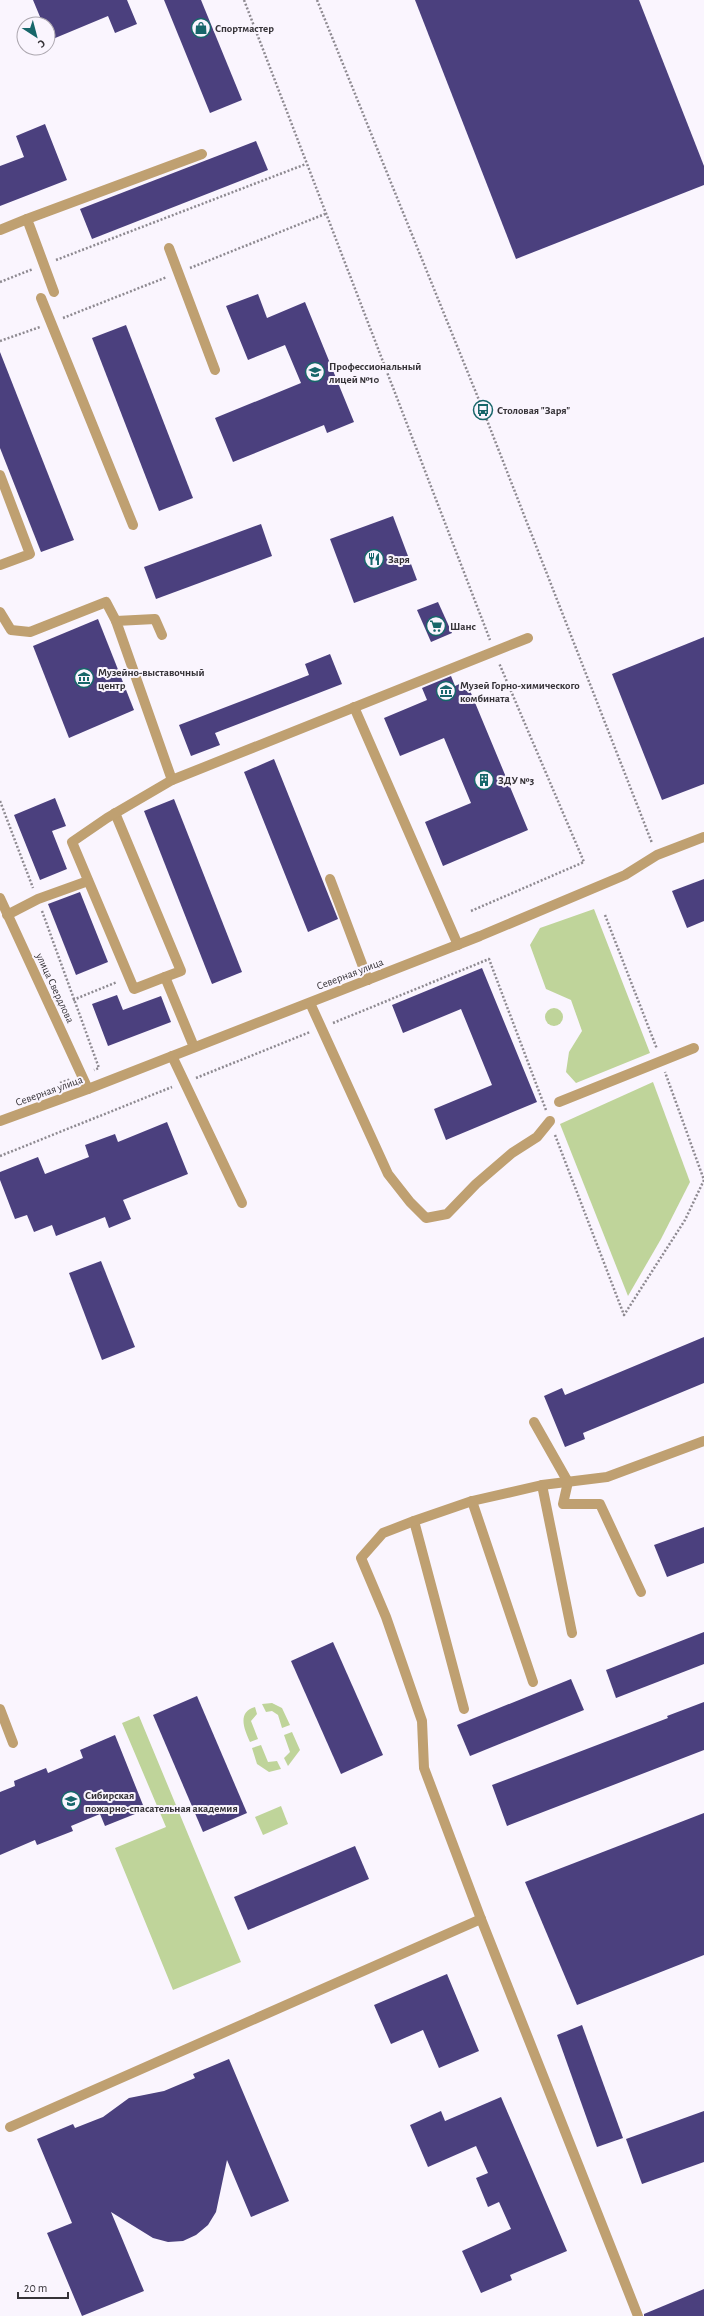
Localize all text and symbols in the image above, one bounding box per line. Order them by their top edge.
north arrow [16,16,56,56]
shop icon: Спортмастер [190,17,212,39]
place label: Спортмастер [215,23,274,34]
text: С [36,37,47,50]
school or university icon: Профессиональный лицей №10 [304,361,326,383]
place label: Профессиональный лицей №10 [329,361,421,385]
bus stop icon: Столовая "Заря" [472,399,494,421]
place label: Столовая "Заря" [497,405,570,416]
restaurant icon: Заря [363,548,385,570]
place label: Заря [388,554,410,565]
supermarket icon: Шанс [425,615,447,637]
place label: Шанс [450,621,476,632]
museum icon: Музейно-выставочный центр [73,667,95,689]
place label: Музейно-выставочный центр [98,667,205,691]
museum icon: Музей Горно-химического комбината [435,680,457,702]
place label: Музей Горно-химического комбината [460,680,580,704]
building icon: ЗДУ №3 [473,769,495,791]
place label: ЗДУ №3 [498,775,535,786]
street label: улица Свердлова [34,950,76,1025]
street label: Северная улица [315,956,385,992]
street label: Северная улица [14,1074,84,1108]
school or university icon: Сибирская пожарно-спасательная академия [60,1790,82,1812]
place label: Сибирская пожарно-спасательная академия [85,1790,238,1814]
scale bar [18,2274,68,2300]
text: 20 m [24,2282,47,2294]

